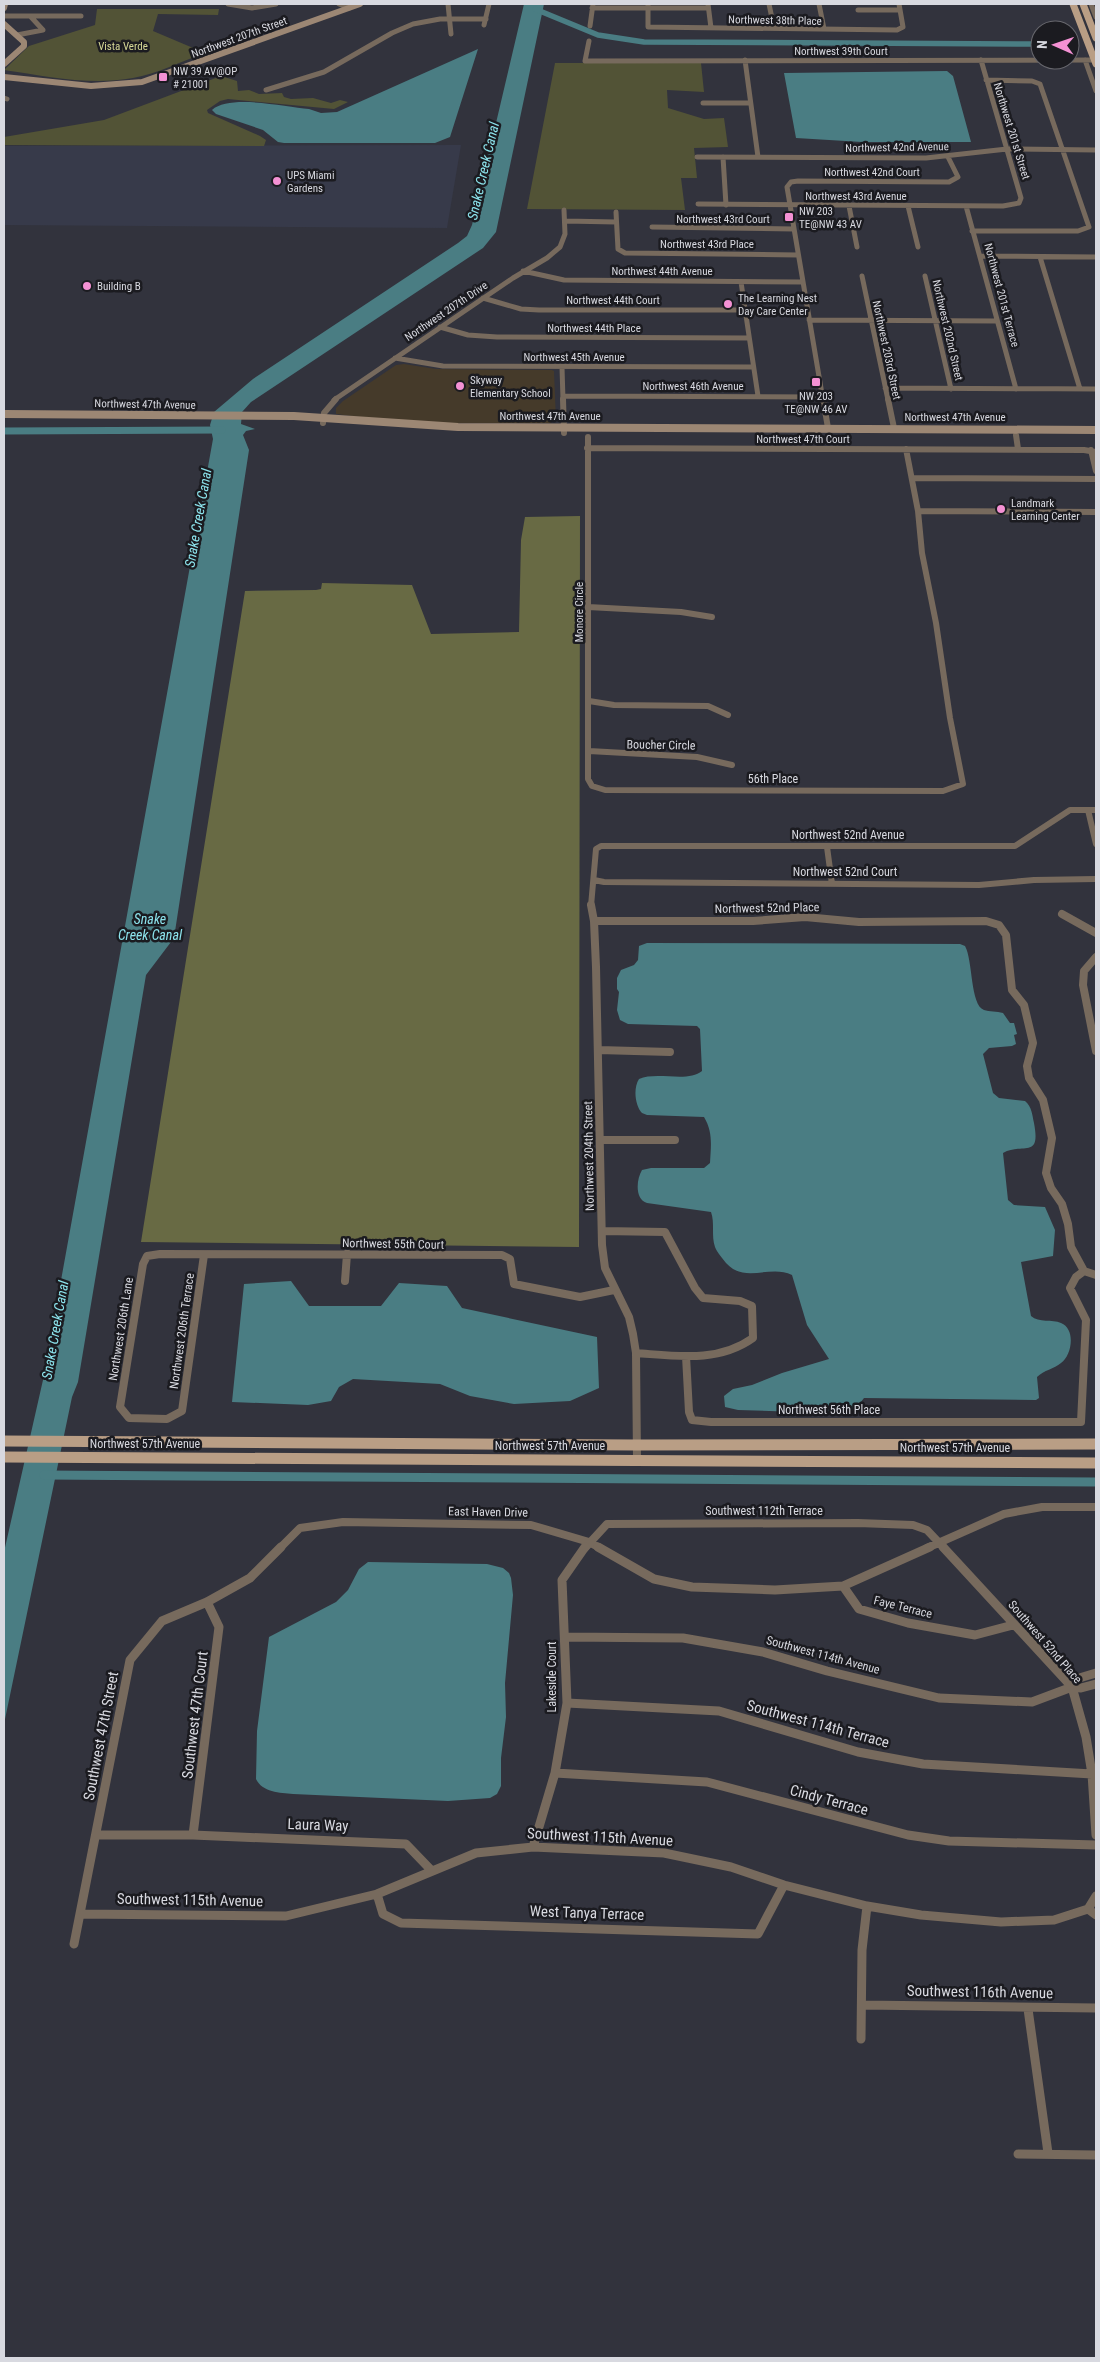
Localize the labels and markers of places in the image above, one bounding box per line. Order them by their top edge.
place label: NW 39 AV@OP # 21001 [173,65,237,91]
marker: NW 39 AV@OP # 21001 [157,71,169,83]
place label: UPS Miami Gardens [287,169,334,195]
marker: UPS Miami Gardens [271,175,283,187]
place label: NW 203 TE@NW 43 AV [799,205,862,231]
marker: NW 203 TE@NW 43 AV [783,211,795,223]
marker: Building B [81,280,93,292]
place label: Building B [97,280,141,293]
place label: The Learning Nest Day Care Center [738,292,817,318]
marker: The Learning Nest Day Care Center [722,298,734,310]
place label: Skyway Elementary School [470,374,551,400]
marker: NW 203 TE@NW 46 AV [810,376,822,388]
marker: Skyway Elementary School [454,380,466,392]
place label: NW 203 TE@NW 46 AV [785,390,847,416]
place label: Landmark Learning Center [1011,497,1080,523]
marker: Landmark Learning Center [995,503,1007,515]

